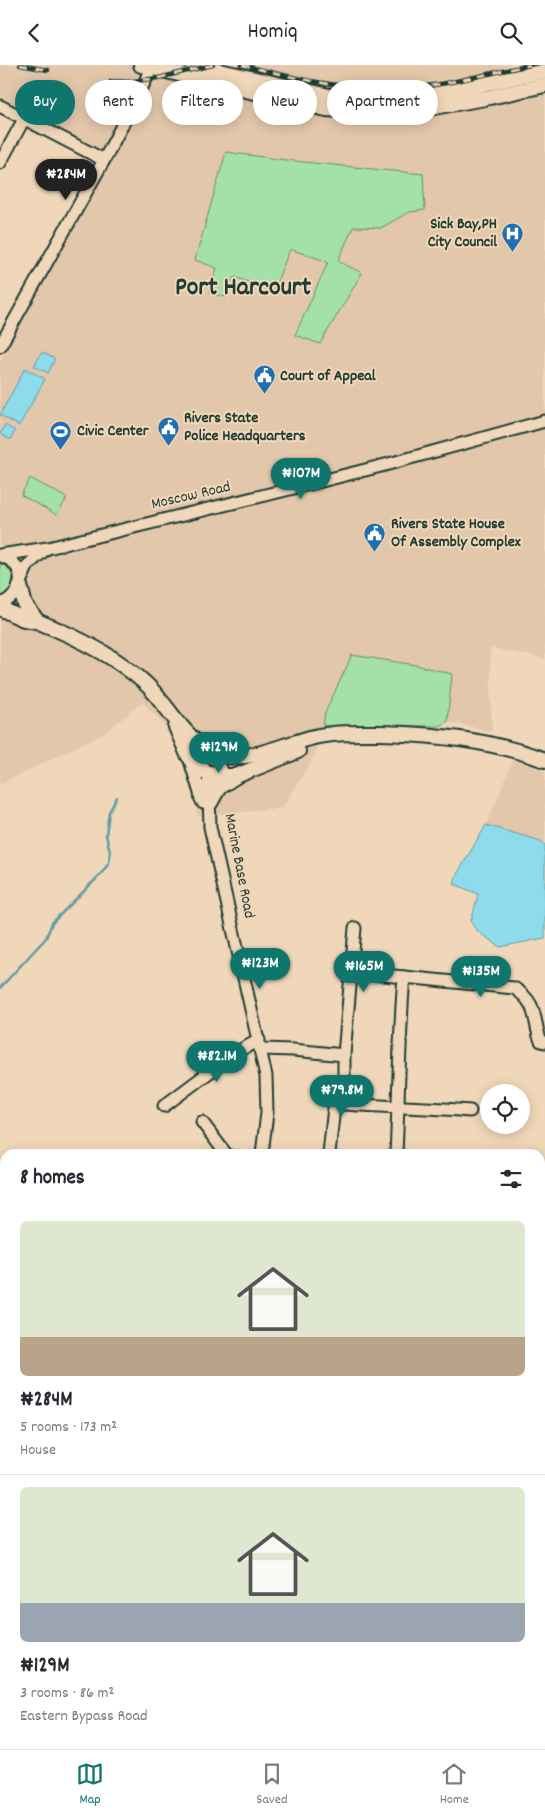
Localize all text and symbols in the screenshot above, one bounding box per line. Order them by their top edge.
text: Homiq [248,17,297,48]
icon: back [20,19,48,47]
icon: search [497,19,525,47]
chip: Buy [15,80,75,125]
chip: Rent [85,80,152,125]
chip: Filters [162,80,243,125]
chip: New [253,80,317,125]
chip: Apartment [327,80,438,125]
pin: ₦284M [31,159,101,201]
text: ₦284M [46,163,86,186]
place label: Sick Bay,PH City Council [428,213,497,254]
hospital icon: Sick Bay,PH City Council [501,221,525,252]
district label: Port Harcourt [175,270,311,307]
public building icon: Court of Appeal [252,364,276,395]
place label: Court of Appeal [280,365,376,388]
place label: Rivers State Police Headquarters [184,407,306,448]
public building icon: Rivers State Police Headquarters [156,415,180,446]
sports icon: Civic Center [49,419,73,450]
place label: Civic Center [77,420,150,443]
pin: ₦107M [266,457,336,500]
text: ₦107M [282,462,320,485]
street label: Moscow Road [149,476,233,516]
place label: Rivers State House Of Assembly Complex [391,513,521,554]
public building icon: Rivers State House Of Assembly Complex [363,521,387,552]
pin: ₦129M [184,731,254,774]
text: ₦129M [200,736,238,759]
street label: Marine Base Road [218,812,260,920]
pin: ₦123M [225,947,295,990]
pin: ₦165M [329,951,399,993]
text: ₦123M [241,952,279,975]
text: ₦165M [345,955,383,978]
pin: ₦135M [446,955,516,998]
text: ₦135M [462,960,500,983]
pin: ₦82.1M [176,1041,258,1083]
text: ₦82.1M [197,1045,237,1068]
pin: ₦79.8M [301,1075,383,1117]
text: ₦79.8M [321,1079,363,1102]
map controls [480,1084,530,1134]
button: locate [480,1084,530,1134]
text: 8 homes [20,1164,85,1194]
icon: filters [497,1165,525,1193]
icon: home [228,1254,318,1344]
text: ₦284M [20,1386,72,1416]
text: 5 rooms · 173 m² [20,1416,117,1439]
text: House [20,1439,56,1462]
icon: home [228,1519,318,1609]
text: ₦129M [20,1652,70,1682]
text: 3 rooms · 86 m² [20,1682,114,1705]
text: Eastern Bypass Road [20,1705,147,1728]
tab: Map [76,1760,104,1810]
tab: Saved [256,1760,288,1810]
tab: Home [440,1760,469,1810]

